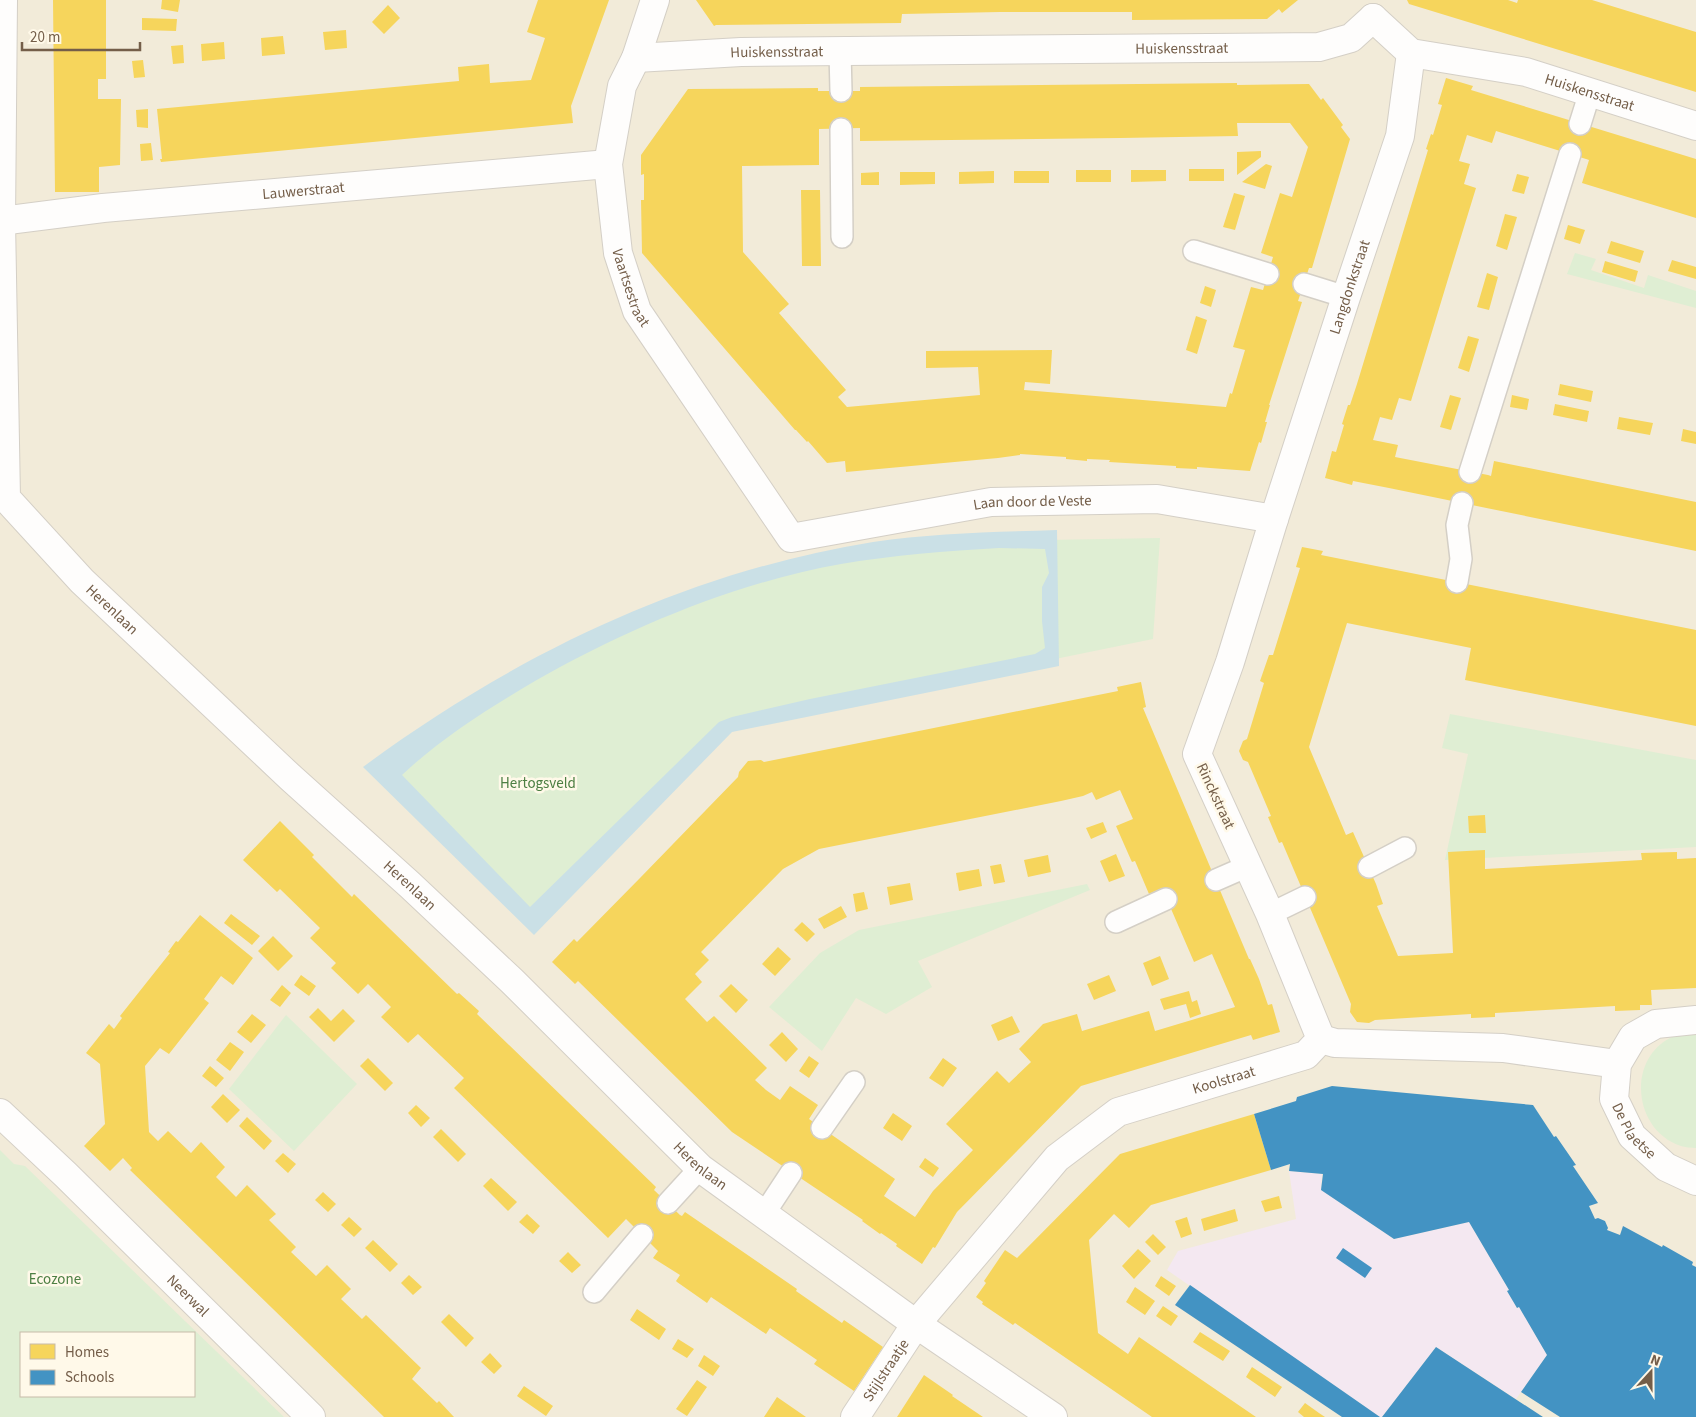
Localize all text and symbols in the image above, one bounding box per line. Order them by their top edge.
scale bar [22,20,140,52]
text: 20 m [30,27,60,48]
street label: Huiskensstraat [1135,38,1228,60]
street label: Huiskensstraat [730,41,823,64]
street label: Huiskensstraat [1542,69,1637,117]
street label: Lauwerstraat [262,177,345,205]
street label: Langdonkstraat [1325,237,1375,337]
street label: Vaartsestraat [607,248,655,331]
street label: Laan door de Veste [972,490,1092,516]
street label: Herenlaan [81,580,143,640]
street label: Rinckstraat [1191,760,1240,833]
park label: Hertogsveld [500,773,576,794]
street label: Herenlaan [379,856,441,915]
street label: Koolstraat [1190,1061,1258,1100]
street label: De Plaetse [1606,1099,1661,1164]
street label: Herenlaan [668,1137,731,1195]
park label: Ecozone [29,1269,81,1290]
street label: Neerwal [162,1270,214,1322]
legend [20,1332,195,1397]
street label: Stijlstraatje [858,1335,914,1406]
text: Homes [65,1342,109,1363]
north arrow [1626,1347,1676,1397]
text: N [1647,1350,1663,1372]
text: Schools [65,1367,114,1388]

